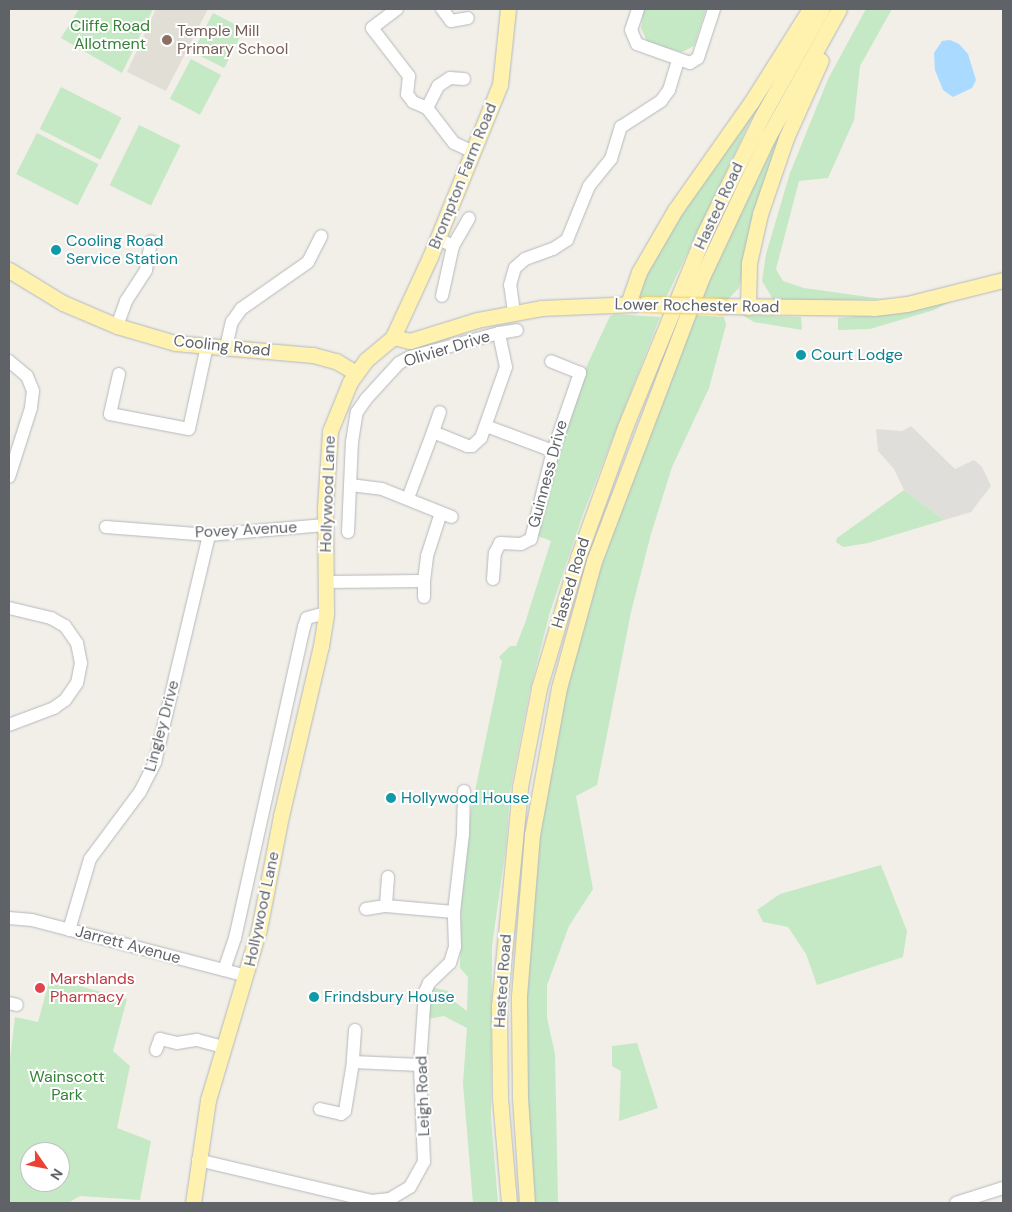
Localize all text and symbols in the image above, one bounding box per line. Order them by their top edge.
park label: Cliffe Road Allotment [70,16,150,54]
place label: Temple Mill Primary School [177,21,288,59]
marker: Temple Mill Primary School [161,34,173,46]
street label: Brompton Farm Road [425,100,501,252]
street label: Hasted Road [690,159,748,253]
place label: Cooling Road Service Station [66,231,178,269]
marker: Cooling Road Service Station [50,244,62,256]
street label: Lower Rochester Road [615,295,779,317]
street label: Olivier Drive [402,327,492,371]
street label: Cooling Road [173,331,271,361]
place label: Court Lodge [811,345,903,365]
marker: Court Lodge [795,349,807,361]
street label: Guinness Drive [524,418,572,530]
street label: Hollywood Lane [316,435,340,553]
street label: Povey Avenue [194,518,298,542]
street label: Hasted Road [548,535,594,631]
street label: Lingley Drive [141,678,183,774]
place label: Hollywood House [401,788,529,808]
marker: Hollywood House [385,792,397,804]
street label: Hollywood Lane [240,850,284,968]
street label: Jarrett Avenue [73,922,183,968]
street label: Hasted Road [490,933,516,1029]
place label: Marshlands Pharmacy [50,969,135,1007]
marker: Marshlands Pharmacy [34,982,46,994]
place label: Frindsbury House [324,987,454,1007]
marker: Frindsbury House [308,991,320,1003]
street label: Leigh Road [412,1055,434,1137]
park label: Wainscott Park [29,1067,105,1105]
north arrow [20,1142,70,1192]
text: N [46,1165,67,1184]

